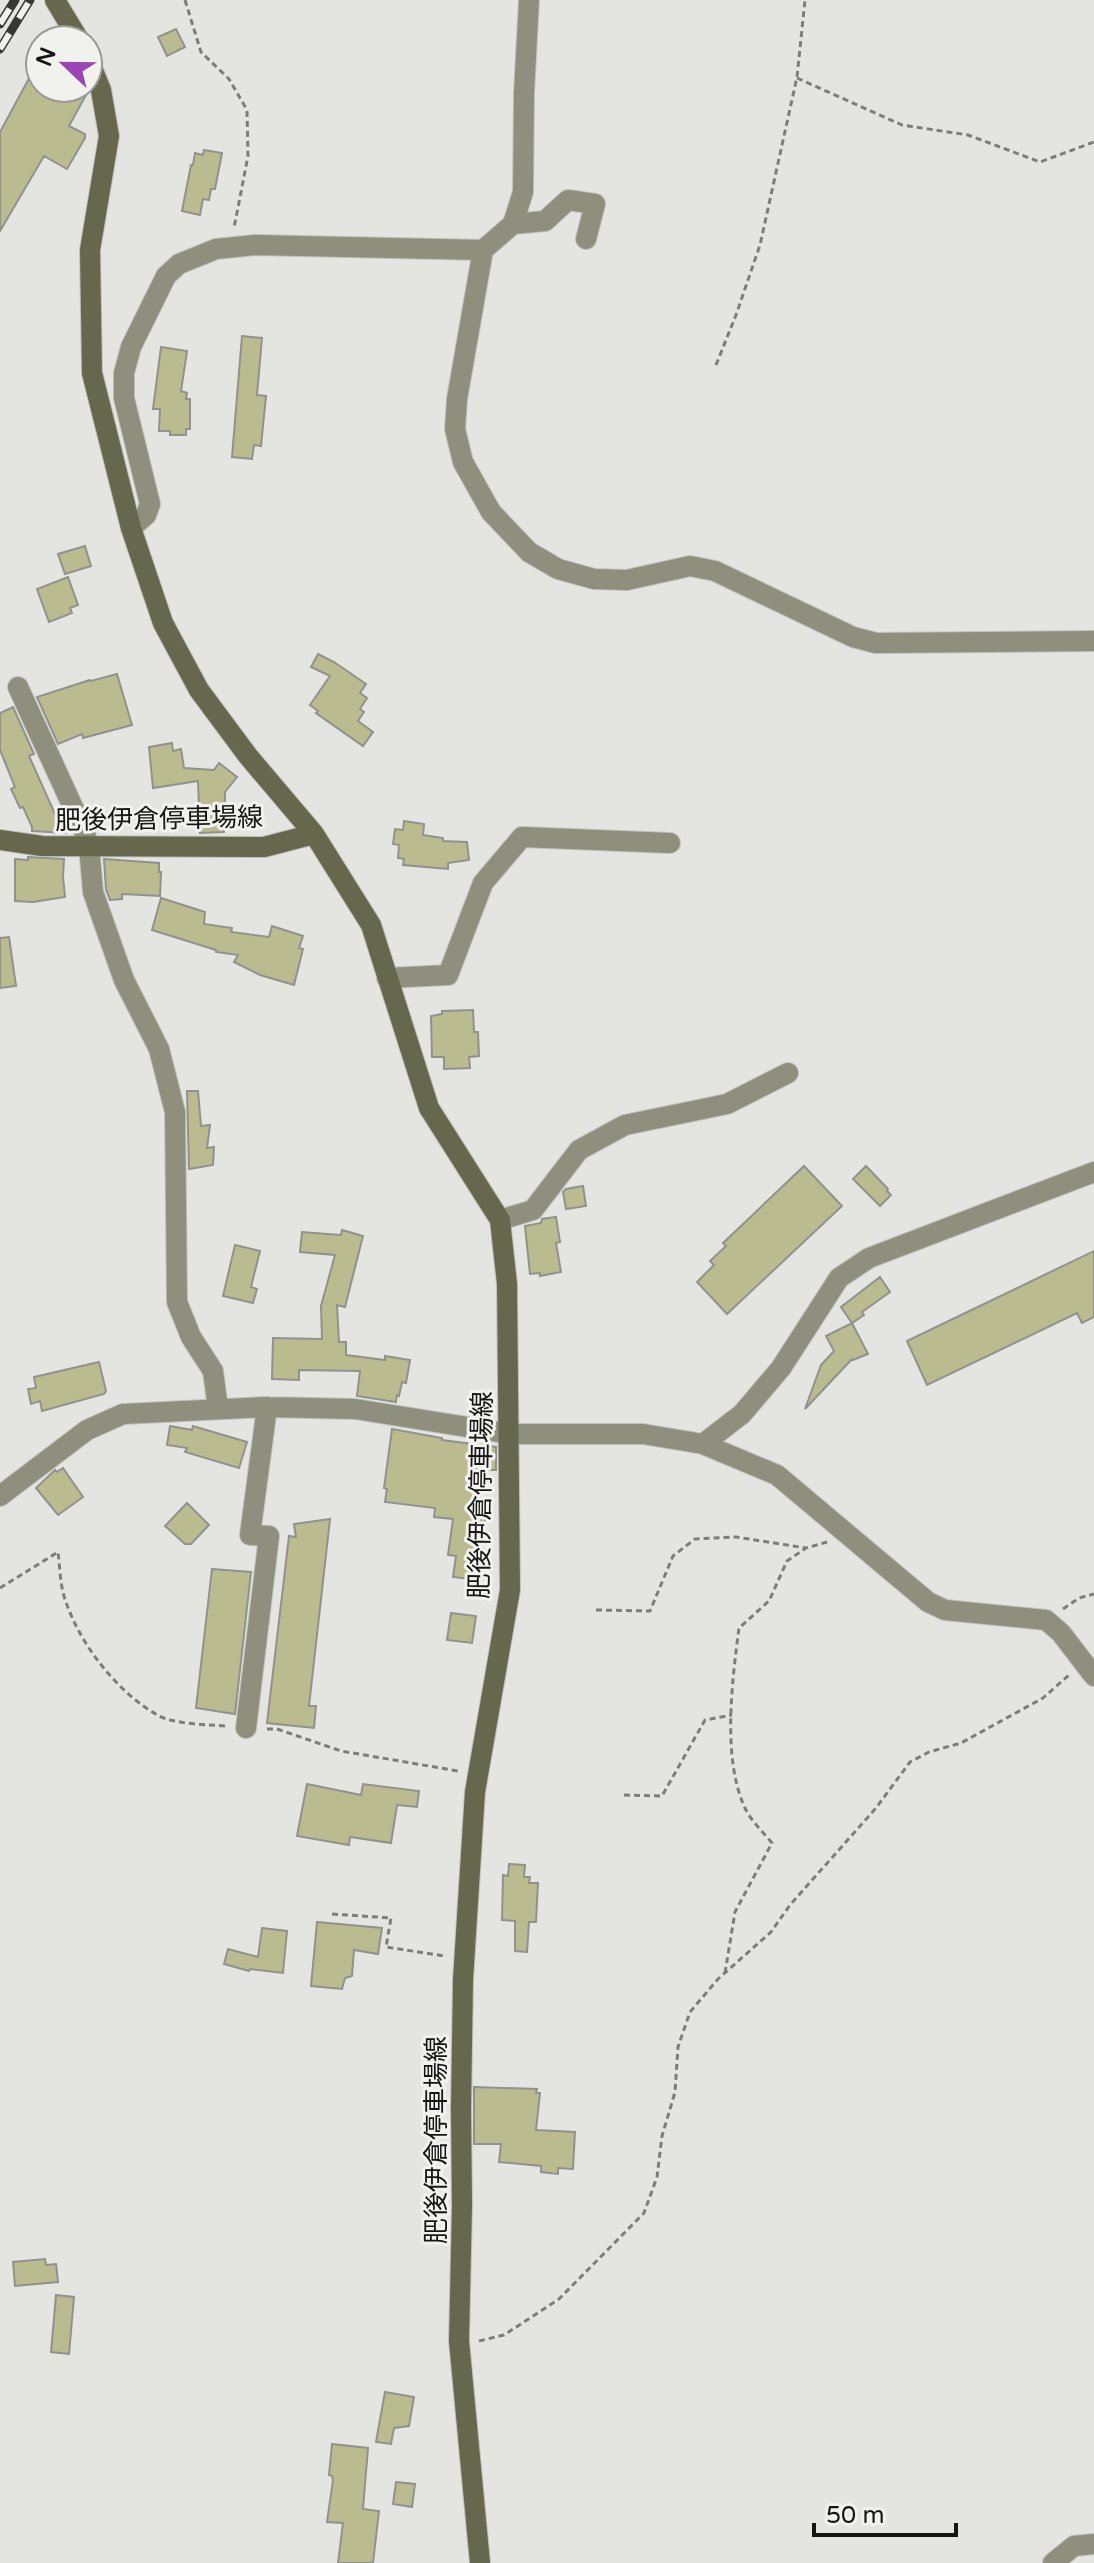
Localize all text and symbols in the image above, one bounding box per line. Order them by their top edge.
north arrow [24,24,104,104]
text: N [31,44,62,70]
street label: 肥後伊倉停車場線 [55,802,263,836]
street label: 肥後伊倉停車場線 [464,1391,498,1599]
street label: 肥後伊倉停車場線 [421,2036,452,2244]
scale bar [814,2487,956,2537]
text: 50 m [826,2501,884,2530]

